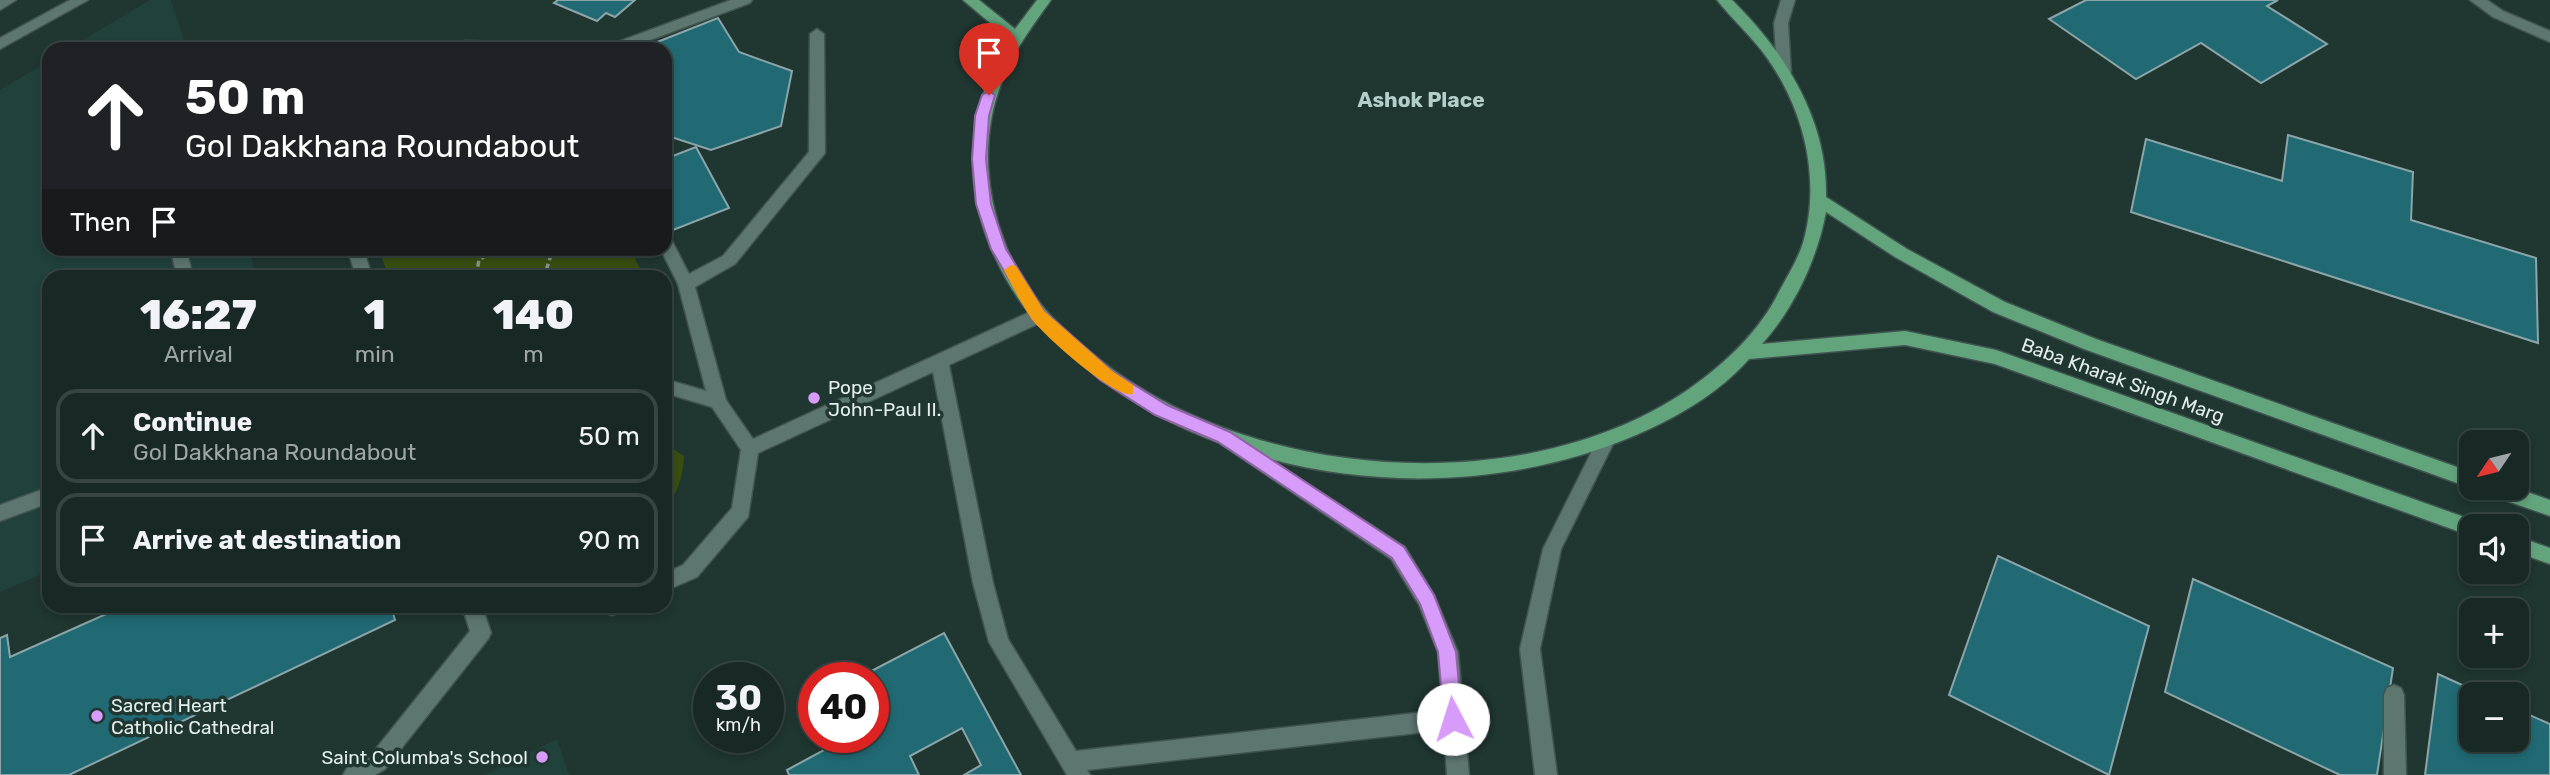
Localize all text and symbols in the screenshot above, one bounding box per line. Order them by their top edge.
pin [959,23,1019,95]
icon: arrive [970,34,1008,72]
text: 50 m [185,68,305,126]
icon: ahead [70,70,161,161]
district label: Ashok Place [1357,87,1485,112]
text: Gol Dakkhana Roundabout [185,127,579,165]
icon: arrive [145,203,183,241]
text: Then [70,207,131,238]
text: 16:27 [140,290,257,340]
text: 1 [364,290,386,340]
text: 140 [493,290,574,340]
street label: Baba Kharak Singh Marg [2018,333,2227,428]
text: Arrival [164,340,233,368]
text: min [355,340,395,368]
text: m [523,340,544,368]
place label: Pope John-Paul II. [828,376,941,421]
marker: Pope John-Paul II. [806,390,822,406]
text: Continue [133,407,252,438]
icon: ahead [74,417,112,455]
text: 50 m [579,421,640,452]
north arrow [2459,430,2529,500]
map controls [2459,430,2529,752]
text: Gol Dakkhana Roundabout [133,438,416,466]
button: sound [2459,514,2529,584]
icon: arrive [74,521,112,559]
text: Arrive at destination [133,525,401,556]
text: 90 m [579,525,640,556]
button: + [2459,598,2529,668]
speed limit sign: 40 [798,662,889,753]
text: 30 [715,677,762,719]
position arrow [1416,682,1490,756]
button: − [2459,682,2529,752]
place label: Sacred Heart Catholic Cathedral [111,694,274,739]
marker: Sacred Heart Catholic Cathedral [89,708,105,724]
text: km/h [716,714,761,736]
place label: Saint Columba's School [321,746,528,769]
marker: Saint Columba's School [534,749,550,765]

